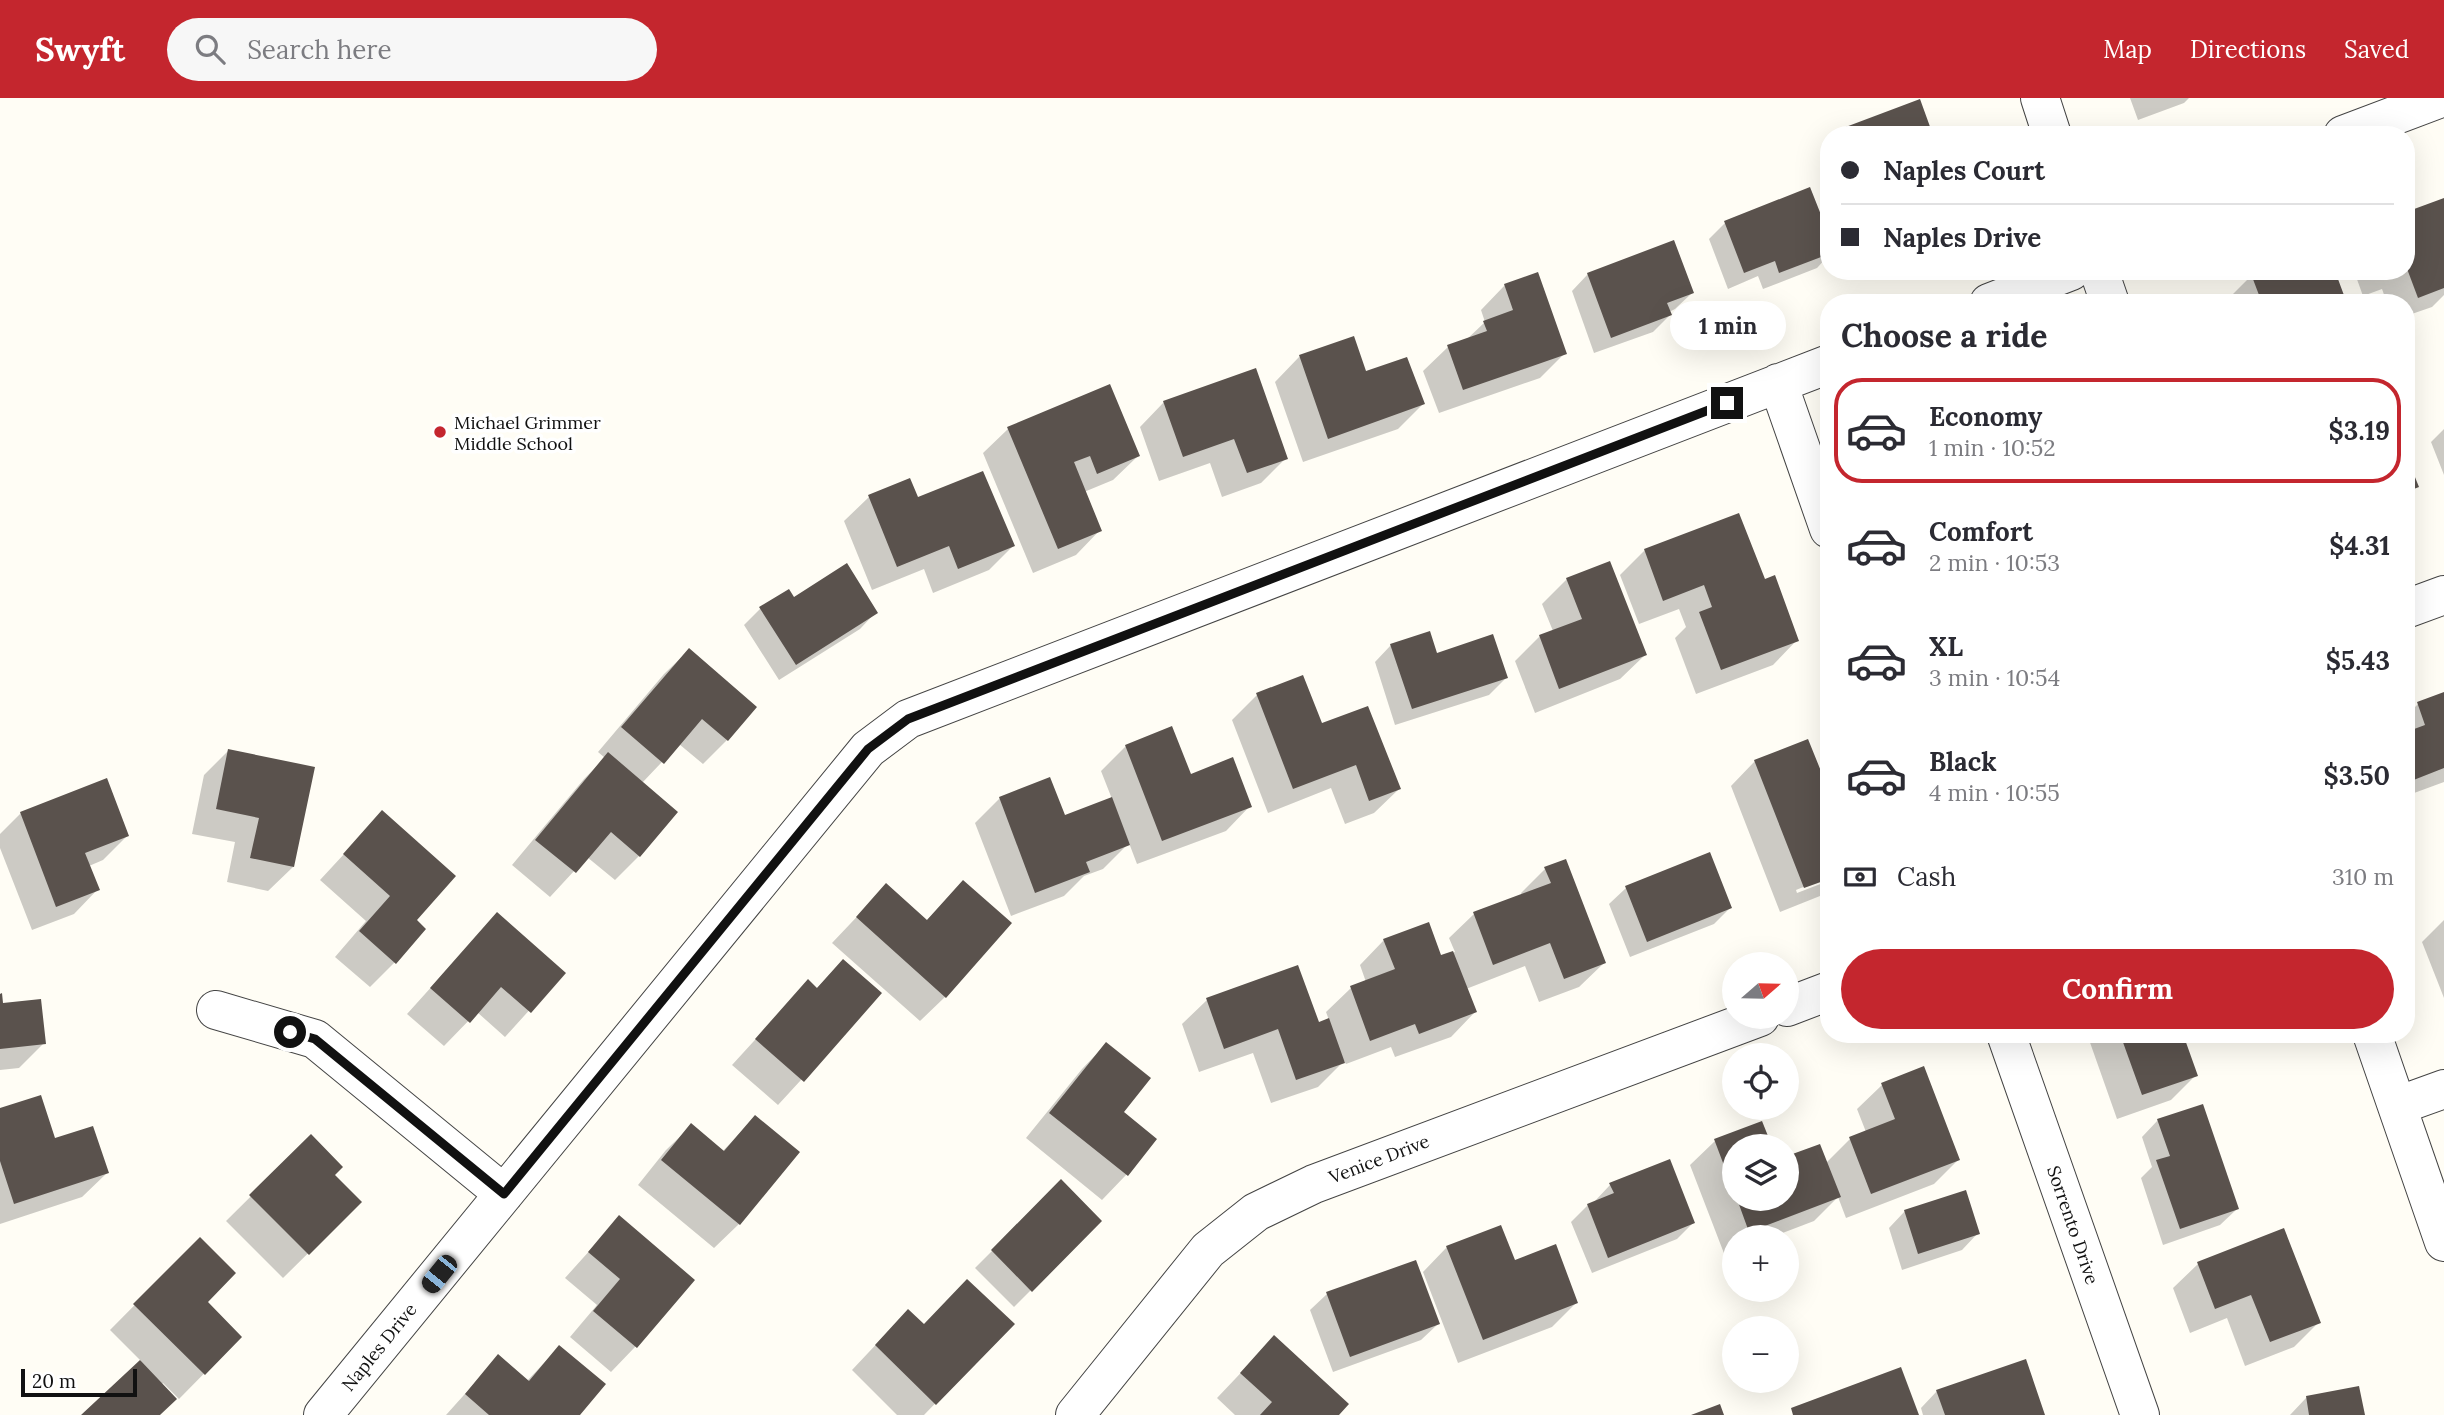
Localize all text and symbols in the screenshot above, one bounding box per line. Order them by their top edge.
search box [167,18,657,81]
text: Swyft [35,28,125,70]
icon: search [191,30,229,68]
text: Search here [247,33,391,66]
text: Map [2103,34,2152,65]
text: Directions [2190,34,2306,65]
text: Saved [2344,34,2409,65]
text: Naples Court [1883,154,2045,187]
text: Naples Drive [1883,221,2041,254]
callout: 1 min [1669,302,1785,350]
text: 1 min [1699,311,1757,340]
text: Choose a ride [1841,315,2048,356]
route end [1711,387,1743,419]
icon: car [1845,399,1908,462]
text: Economy [1929,400,2042,433]
place label: Michael Grimmer Middle School [454,411,601,455]
text: $3.19 [2329,414,2390,447]
marker: Michael Grimmer Middle School [432,424,448,440]
text: 1 min · 10:52 [1929,433,2056,462]
icon: car [1845,514,1908,577]
text: Comfort [1929,515,2033,548]
text: $4.31 [2329,529,2390,562]
text: 2 min · 10:53 [1929,548,2060,577]
icon: car [1845,629,1908,692]
text: XL [1929,630,1963,663]
text: $5.43 [2326,644,2390,677]
text: 3 min · 10:54 [1929,663,2060,692]
icon: car [1845,744,1908,807]
text: Black [1929,745,1997,778]
text: $3.50 [2324,759,2390,792]
text: 4 min · 10:55 [1929,778,2060,807]
icon: cash [1841,858,1879,896]
text: Cash [1897,860,1956,893]
text: 310 m [2332,862,2394,891]
button: Confirm [1841,949,2394,1029]
north arrow [1722,952,1799,1029]
map controls [1722,952,1799,1393]
route start [274,1016,306,1048]
button: locate [1722,1043,1799,1120]
street label: Venice Drive [1325,1129,1433,1189]
button: layers [1722,1134,1799,1211]
street label: Sorrento Drive [2042,1163,2104,1288]
button: + [1722,1225,1799,1302]
car [418,1251,461,1297]
street label: Naples Drive [337,1298,422,1396]
button: − [1722,1316,1799,1393]
scale bar [21,1366,136,1398]
text: 20 m [32,1369,76,1393]

